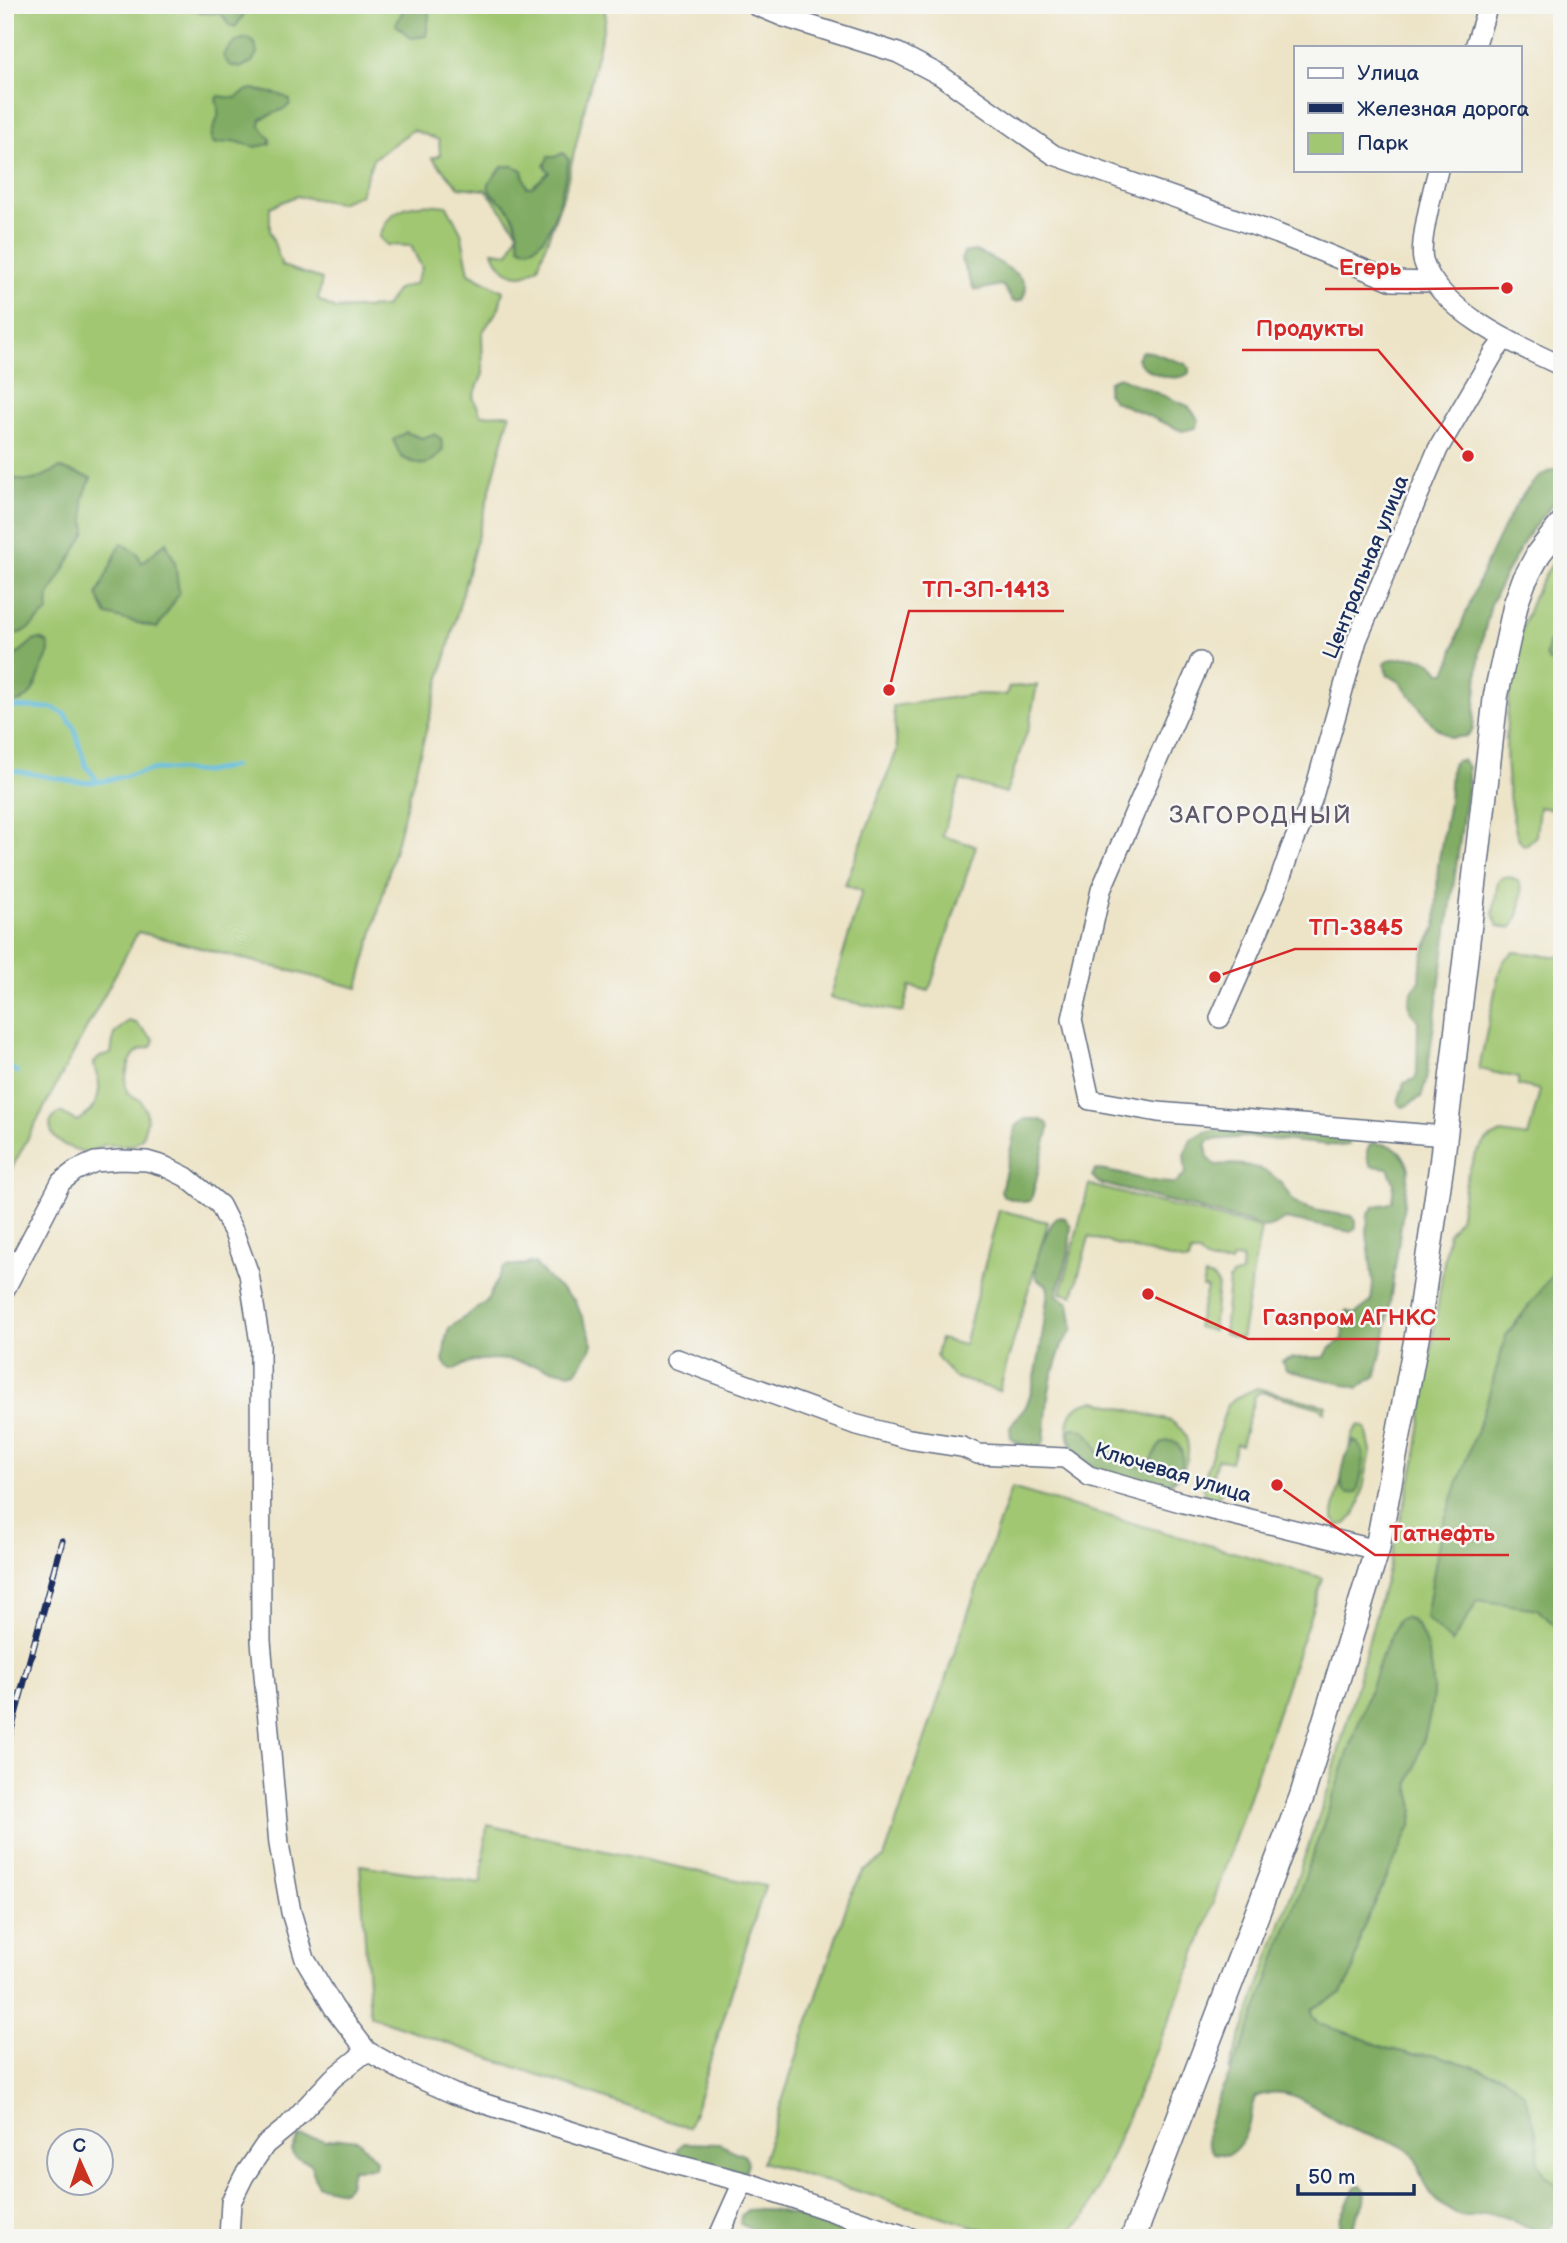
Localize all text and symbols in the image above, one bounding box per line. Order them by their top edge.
legend [1294,46,1522,172]
text: Улица [1357,61,1420,86]
text: Железная дорога [1357,97,1530,122]
text: Парк [1357,131,1408,156]
callout: Егерь [1325,245,1415,289]
text: Егерь [1339,254,1401,282]
callout: Продукты [1242,306,1378,350]
text: Продукты [1256,315,1364,343]
street label: Центральная улица [1318,471,1414,662]
callout: ТП-ЗП-1413 [909,567,1064,611]
text: ТП-ЗП-1413 [922,576,1050,604]
district label: ЗАГОРОДНЫЙ [1169,801,1353,830]
callout: ТП-3845 [1295,905,1417,949]
text: ТП-3845 [1309,914,1403,942]
callout: Газпром АГНКС [1248,1295,1450,1339]
text: Газпром АГНКС [1262,1304,1436,1332]
street label: Ключевая улица [1092,1437,1255,1509]
callout: Татнефть [1375,1511,1509,1555]
text: Татнефть [1389,1520,1495,1548]
north arrow [46,2128,116,2198]
text: С [72,2135,86,2158]
scale bar [1298,2152,1413,2196]
text: 50 m [1308,2165,1355,2190]

